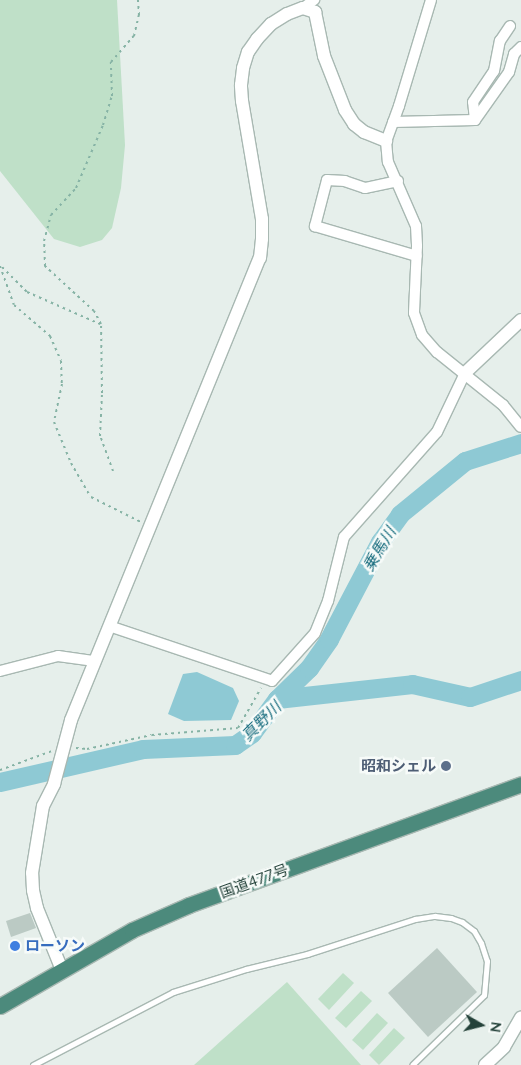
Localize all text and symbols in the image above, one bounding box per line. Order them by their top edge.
water label: 乗馬川 [358,523,400,575]
water label: 真野川 [237,697,285,745]
place label: 昭和シェル [361,757,436,775]
marker: 昭和シェル [440,760,452,772]
street label: 国道477号 [217,860,291,902]
place label: ローソン [25,937,85,955]
marker: ローソン [9,940,21,952]
north arrow [456,1000,506,1050]
text: N [486,1021,506,1034]

